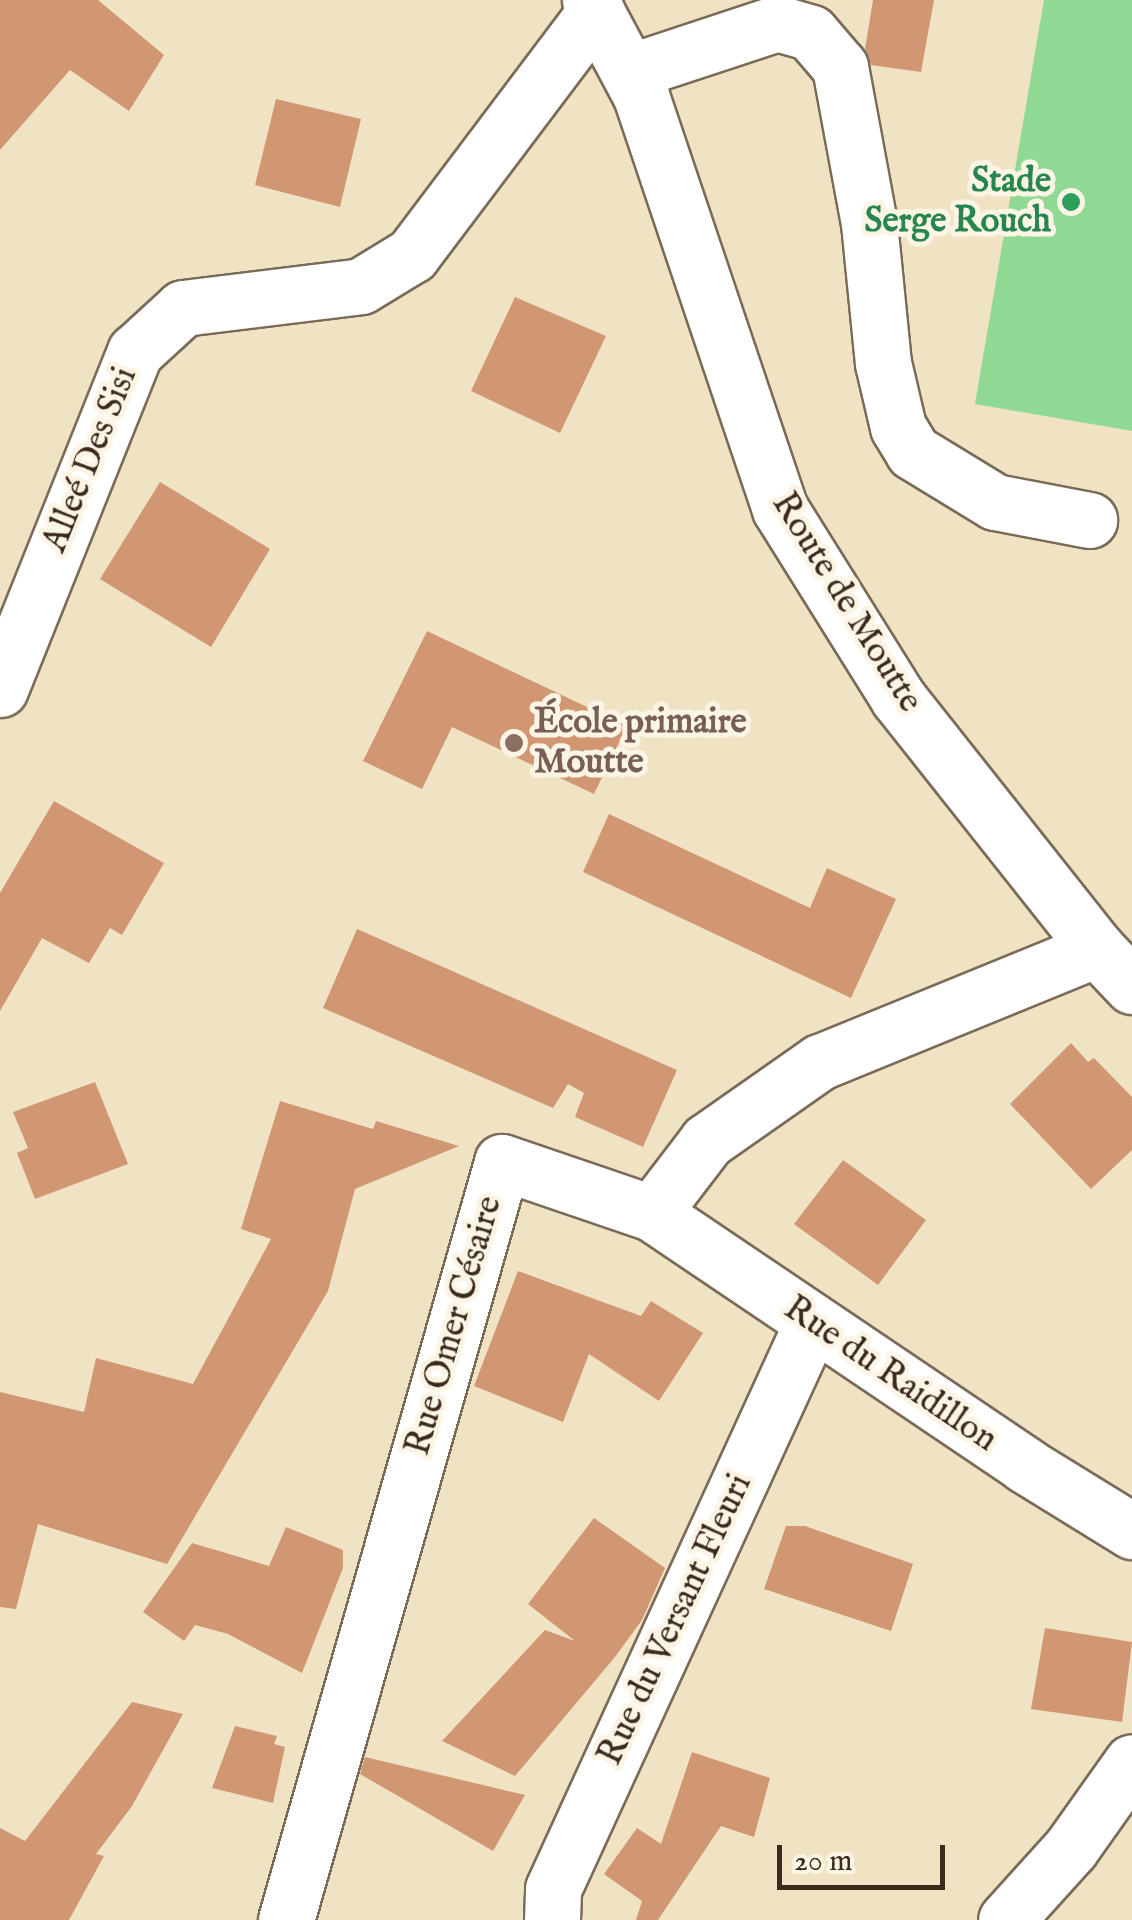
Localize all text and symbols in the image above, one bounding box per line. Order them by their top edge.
place label: Stade Serge Rouch [864,161,1051,243]
marker: Stade Serge Rouch [1060,191,1082,213]
street label: Alleé Des Sisi [35,361,147,559]
street label: Route de Moutte [762,485,930,721]
place label: École primaire Moutte [534,702,747,784]
marker: École primaire Moutte [503,732,525,754]
street label: Rue Omer Césaire [398,1192,512,1460]
street label: Rue du Raidillon [775,1288,1005,1462]
street label: Rue du Versant Fleuri [590,1468,762,1772]
scale bar [782,1825,950,1887]
text: 20 m [794,1843,853,1881]

